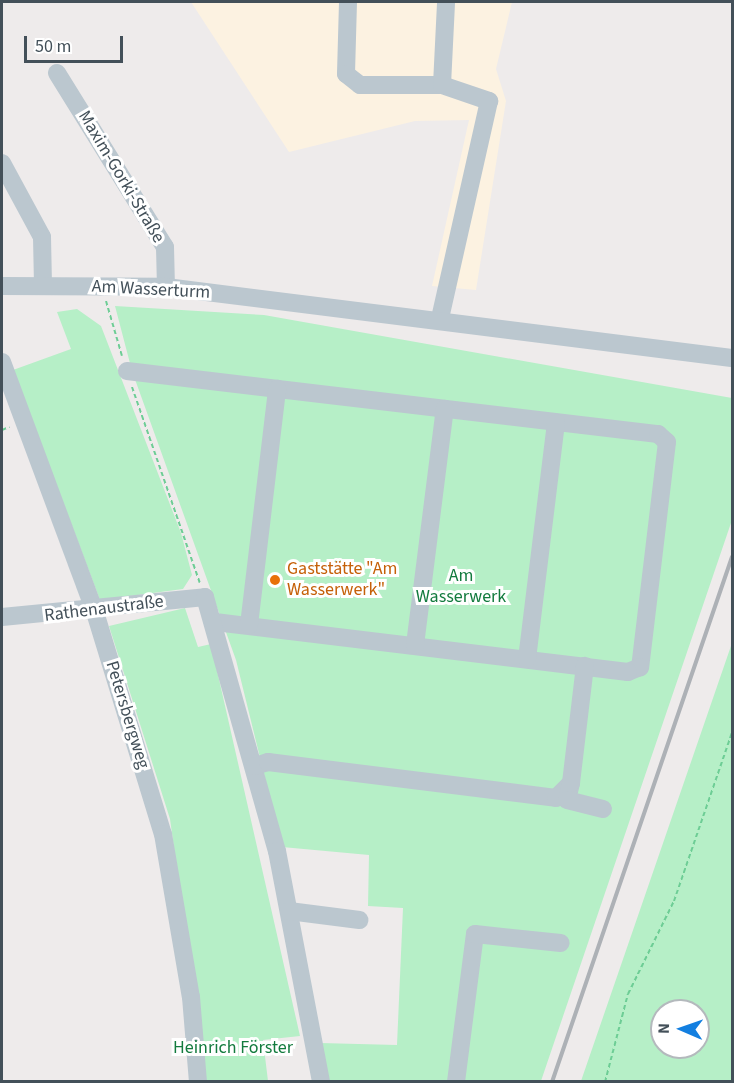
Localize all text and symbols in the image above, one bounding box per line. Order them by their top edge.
scale bar [27,24,126,62]
text: 50 m [35,34,71,59]
street label: Maxim-Gorki-Straße [73,107,169,247]
street label: Am Wasserturm [91,276,211,304]
place label: Gaststätte "Am Wasserwerk" [287,559,397,602]
park label: Am Wasserwerk [416,566,506,608]
marker: Gaststätte "Am Wasserwerk" [268,573,282,587]
street label: Rathenaustraße [43,591,165,627]
street label: Petersbergweg [100,658,154,772]
north arrow [650,999,710,1059]
text: N [653,1023,675,1034]
park label: Heinrich Förster [173,1037,293,1059]

